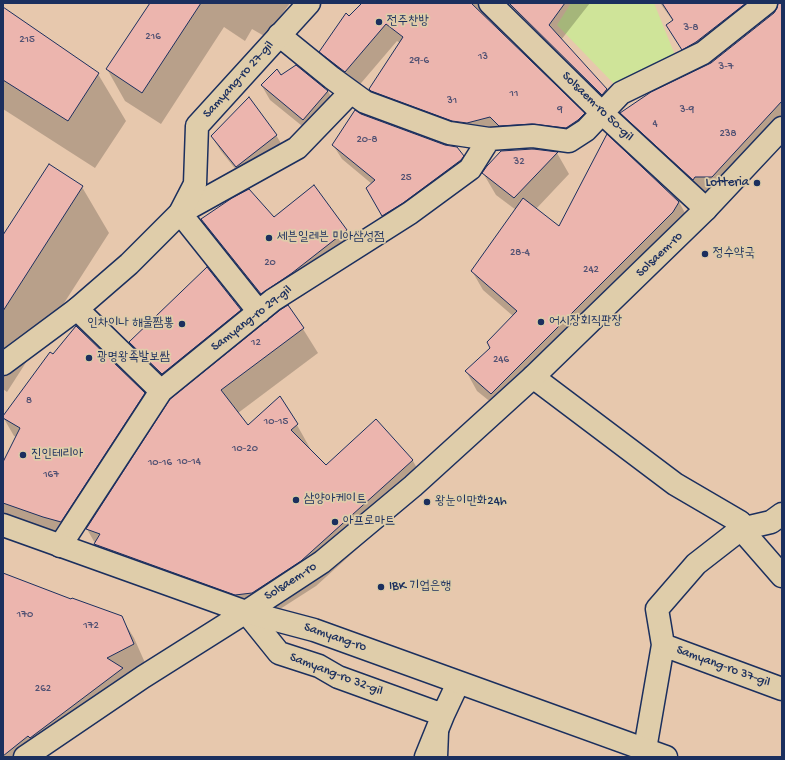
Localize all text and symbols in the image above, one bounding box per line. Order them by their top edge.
place label: 전주찬방 [387,14,429,30]
marker: 전주찬방 [374,17,384,27]
house number: 3-8 [683,21,699,35]
house number: 216 [145,30,161,44]
house number: 215 [19,33,35,47]
street label: Samyang-ro 27-gil [200,38,278,122]
house number: 13 [478,50,488,64]
house number: 29-6 [409,54,429,68]
house number: 3-7 [719,60,733,74]
street label: Solsaem-ro 50-gil [558,69,636,145]
house number: 11 [510,87,518,101]
house number: 31 [447,94,457,108]
house number: 9 [557,103,563,117]
house number: 3-9 [680,103,694,117]
house number: 4 [652,117,658,131]
house number: 238 [719,127,737,141]
house number: 20-8 [356,133,378,147]
house number: 32 [513,155,525,169]
house number: 25 [400,171,412,185]
place label: Lotteria [706,175,749,191]
marker: Lotteria [752,178,762,188]
street label: Solsaem-ro [633,229,687,281]
place label: 세븐일레븐 미아삼성점 [277,230,385,246]
marker: 세븐일레븐 미아삼성점 [264,233,274,243]
house number: 28-4 [510,246,530,260]
place label: 정수약국 [713,246,755,262]
marker: 정수약국 [700,249,710,259]
house number: 20 [264,256,276,270]
house number: 242 [583,263,599,277]
street label: Samyang-ro 29-gil [208,283,296,355]
place label: 어시장회직판장 [549,314,622,330]
place label: 인차이나 해물짬뽕 [87,316,174,332]
marker: 어시장회직판장 [536,317,546,327]
marker: 인차이나 해물짬뽕 [177,319,187,329]
house number: 12 [251,336,261,350]
place label: 광명왕족발보쌈 [97,350,170,366]
marker: 광명왕족발보쌈 [84,353,94,363]
house number: 246 [493,353,509,367]
house number: 8 [26,394,32,408]
house number: 10-15 [264,415,288,429]
house number: 10-20 [232,442,258,456]
place label: 진인테리아 [31,447,83,463]
marker: 진인테리아 [18,450,28,460]
house number: 10-14 [177,455,201,469]
house number: 10-16 [148,456,172,470]
house number: 167 [43,468,59,482]
place label: 삼양아케이트 [304,492,367,508]
place label: 왕눈이만화24h [435,494,507,510]
marker: 삼양아케이트 [291,495,301,505]
marker: 왕눈이만화24h [422,497,432,507]
place label: 아프로마트 [343,514,395,530]
marker: 아프로마트 [330,517,340,527]
street label: Solsaem-ro [262,559,320,605]
place label: IBK 기업은행 [389,579,451,595]
marker: IBK 기업은행 [376,582,386,592]
house number: 170 [17,608,33,622]
house number: 172 [83,619,99,633]
street label: Samyang-ro [302,620,368,656]
street label: Samyang-ro 37-gil [674,643,772,691]
street label: Samyang-ro 32-gil [287,650,385,700]
house number: 262 [35,682,51,696]

